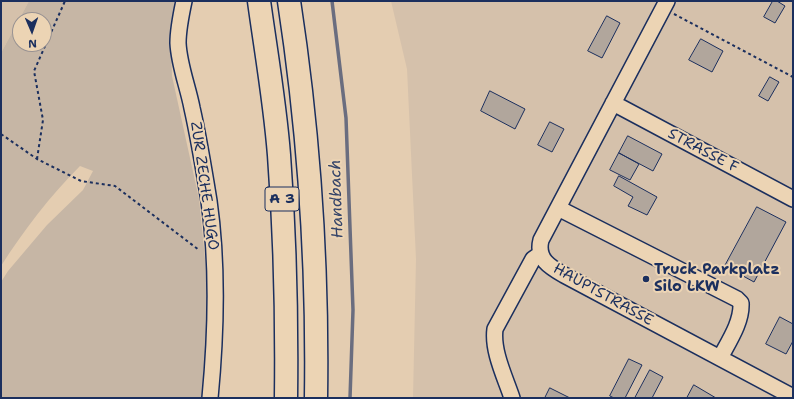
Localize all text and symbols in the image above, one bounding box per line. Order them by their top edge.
north arrow [12,12,52,52]
text: N [28,36,37,51]
street label: ZUR ZECHE HUGO [186,120,222,252]
street label: STRASSE F [665,125,741,177]
water label: Handbach [326,159,348,239]
road number: A 3 [265,187,299,211]
street label: HAUPTSTRASSE [550,260,656,330]
place label: Truck Parkplatz Silo LKW [654,261,780,296]
marker: Truck Parkplatz Silo LKW [641,274,651,284]

